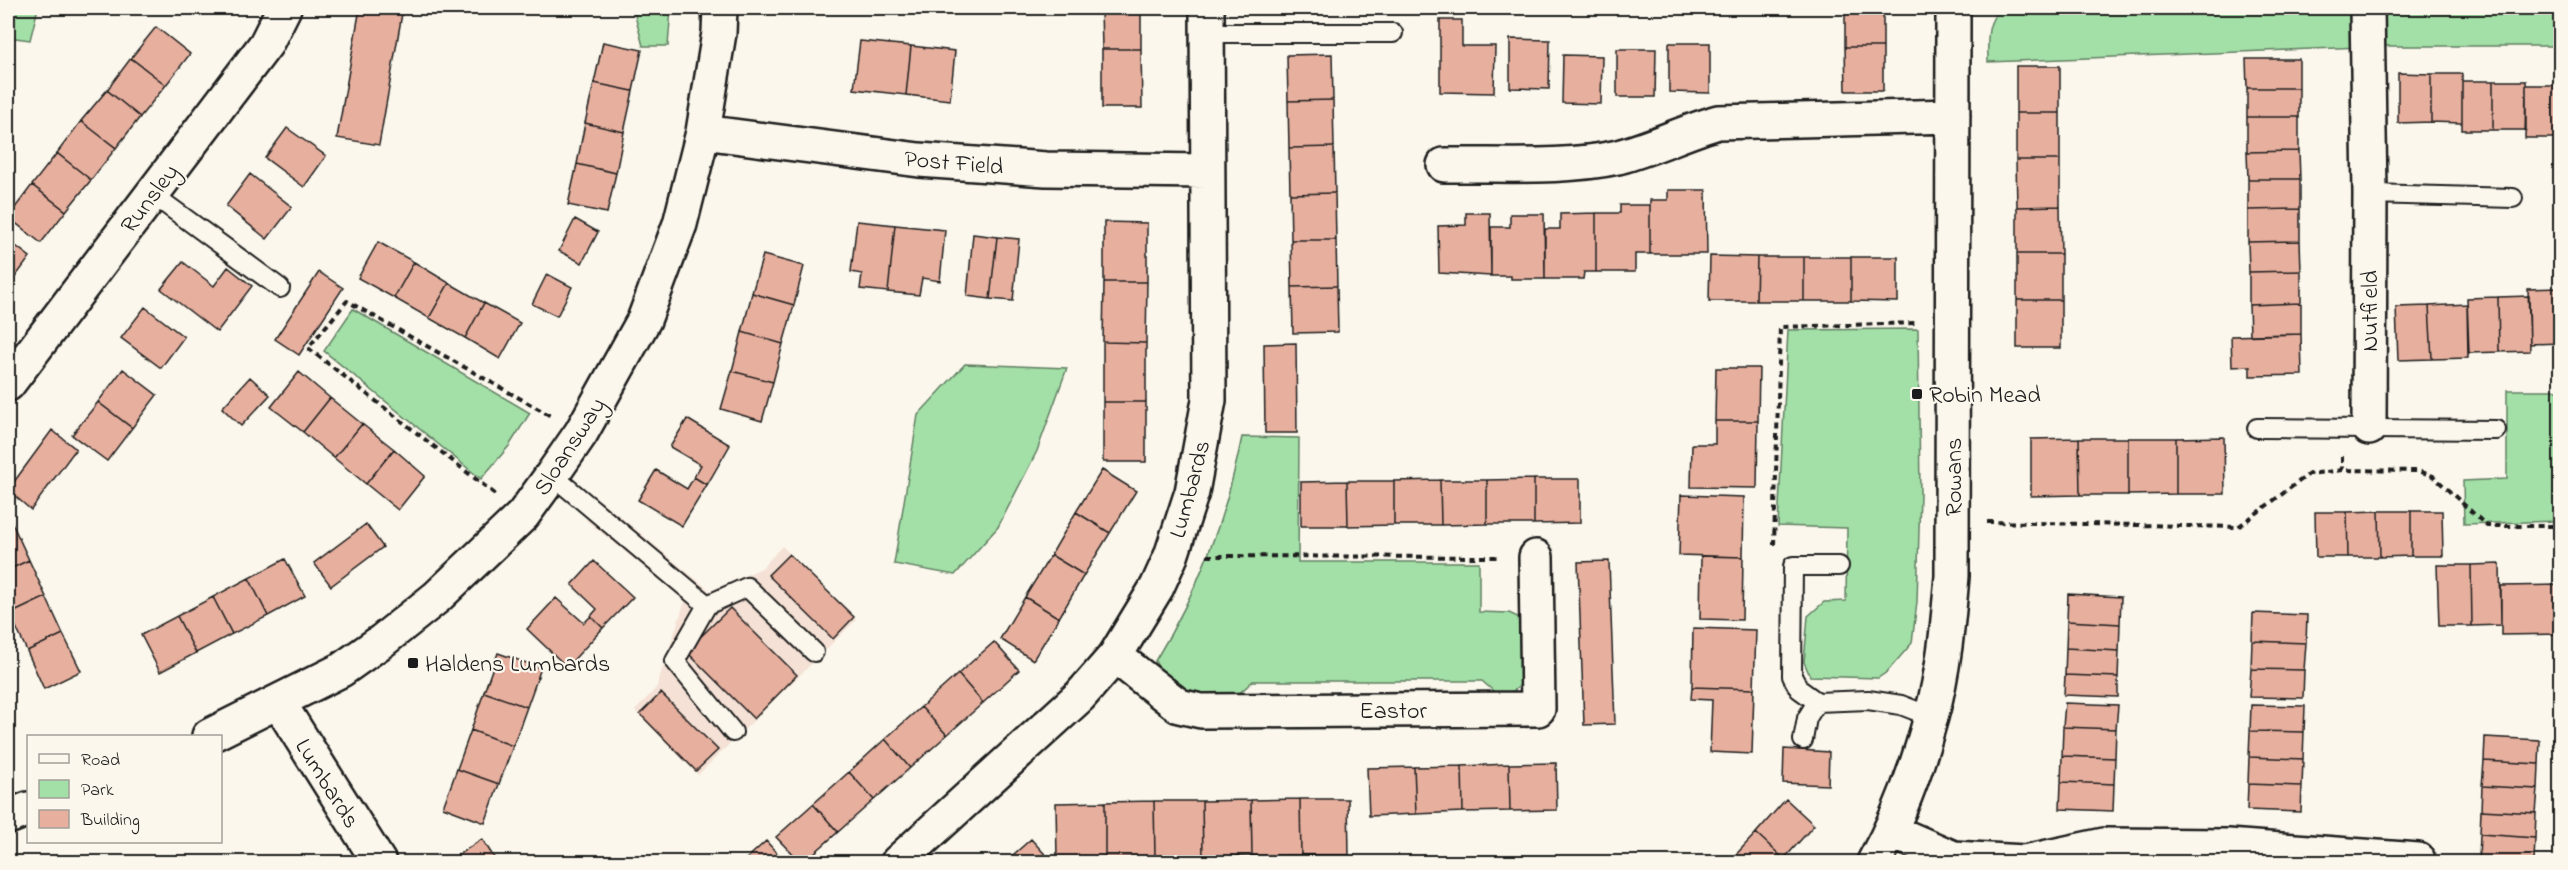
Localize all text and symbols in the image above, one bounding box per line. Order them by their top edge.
street label: Post Field [903,143,1005,186]
street label: Runsley [113,157,190,242]
street label: Nutfield [2354,270,2389,352]
place label: Robin Mead [1929,379,2041,414]
marker: Robin Mead [1910,387,1924,401]
street label: Sloansway [526,391,617,504]
street label: Lumbards [1162,437,1221,542]
street label: Rowans [1938,438,1973,516]
place label: Haldens Lumbards [425,648,610,683]
marker: Haldens Lumbards [406,656,420,670]
street label: Eastor [1359,695,1427,730]
street label: Lumbards [285,733,367,836]
legend [27,735,222,843]
text: Road [81,748,120,774]
text: Park [81,778,114,804]
text: Building [80,808,140,835]

